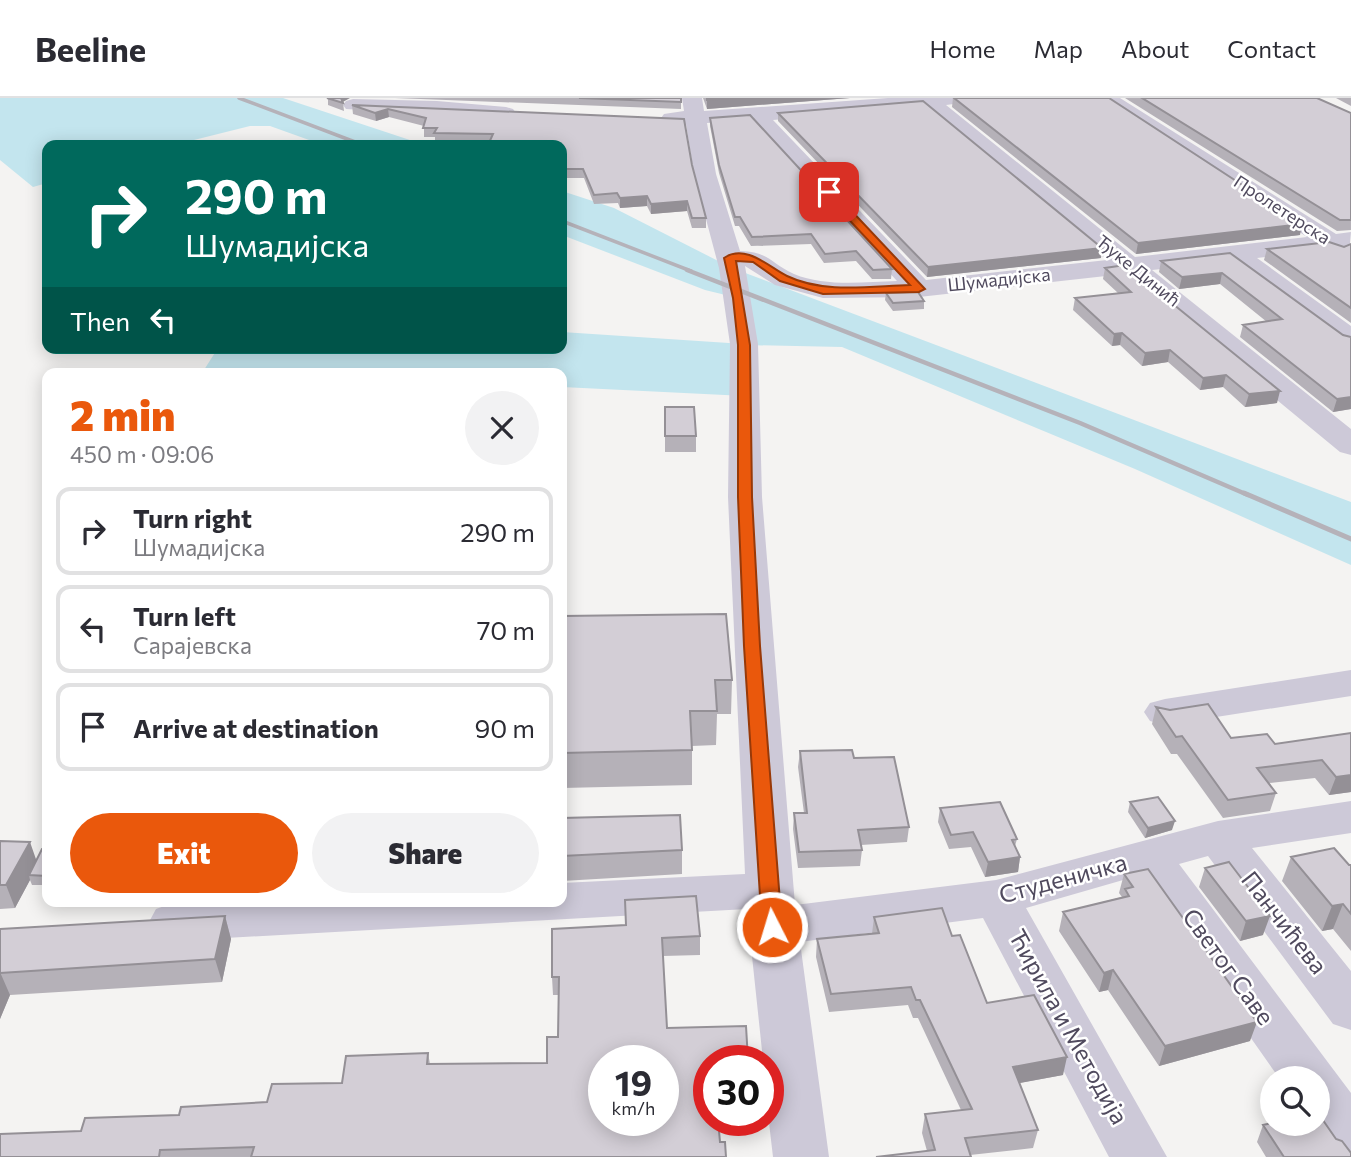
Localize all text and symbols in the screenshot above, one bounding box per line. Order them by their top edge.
text: Beeline [35,28,146,69]
text: Home [930,34,996,63]
text: Map [1034,34,1083,63]
text: About [1121,34,1189,63]
text: Contact [1227,34,1316,63]
pin [799,162,859,222]
text: 290 m [185,164,327,224]
icon: right [70,168,161,259]
street label: Пролетерска [1230,170,1335,249]
icon: arrive [810,173,848,211]
text: Шумадијска [185,224,369,264]
street label: Ђуке Динић [1092,230,1185,311]
street label: Шумадијска [946,263,1052,295]
icon: left [144,301,182,339]
text: Then [70,305,130,336]
text: 2 min [70,388,176,440]
button: close [465,391,539,465]
text: 450 m · 09:06 [70,440,214,468]
text: Turn right [133,502,252,533]
icon: right [74,512,112,550]
text: 290 m [460,516,535,547]
text: Шумадијска [133,533,265,561]
text: Turn left [133,600,236,631]
icon: left [74,610,112,648]
text: 70 m [477,614,535,645]
text: Сарајевска [133,631,252,659]
icon: arrive [74,708,112,746]
text: Arrive at destination [133,712,379,743]
text: 90 m [475,712,535,743]
button: Exit [70,813,298,893]
button: Share [312,813,539,893]
street label: Студеничка [996,847,1130,909]
street label: Панчићева [1236,865,1334,979]
position arrow [735,890,809,964]
street label: Светог Саве [1177,902,1281,1030]
street label: Ћирила и Методија [1004,924,1135,1129]
speed limit sign: 30 [693,1045,784,1136]
text: 19 [615,1060,652,1103]
map controls [1260,1066,1330,1136]
button: search [1260,1066,1330,1136]
text: km/h [612,1097,655,1119]

